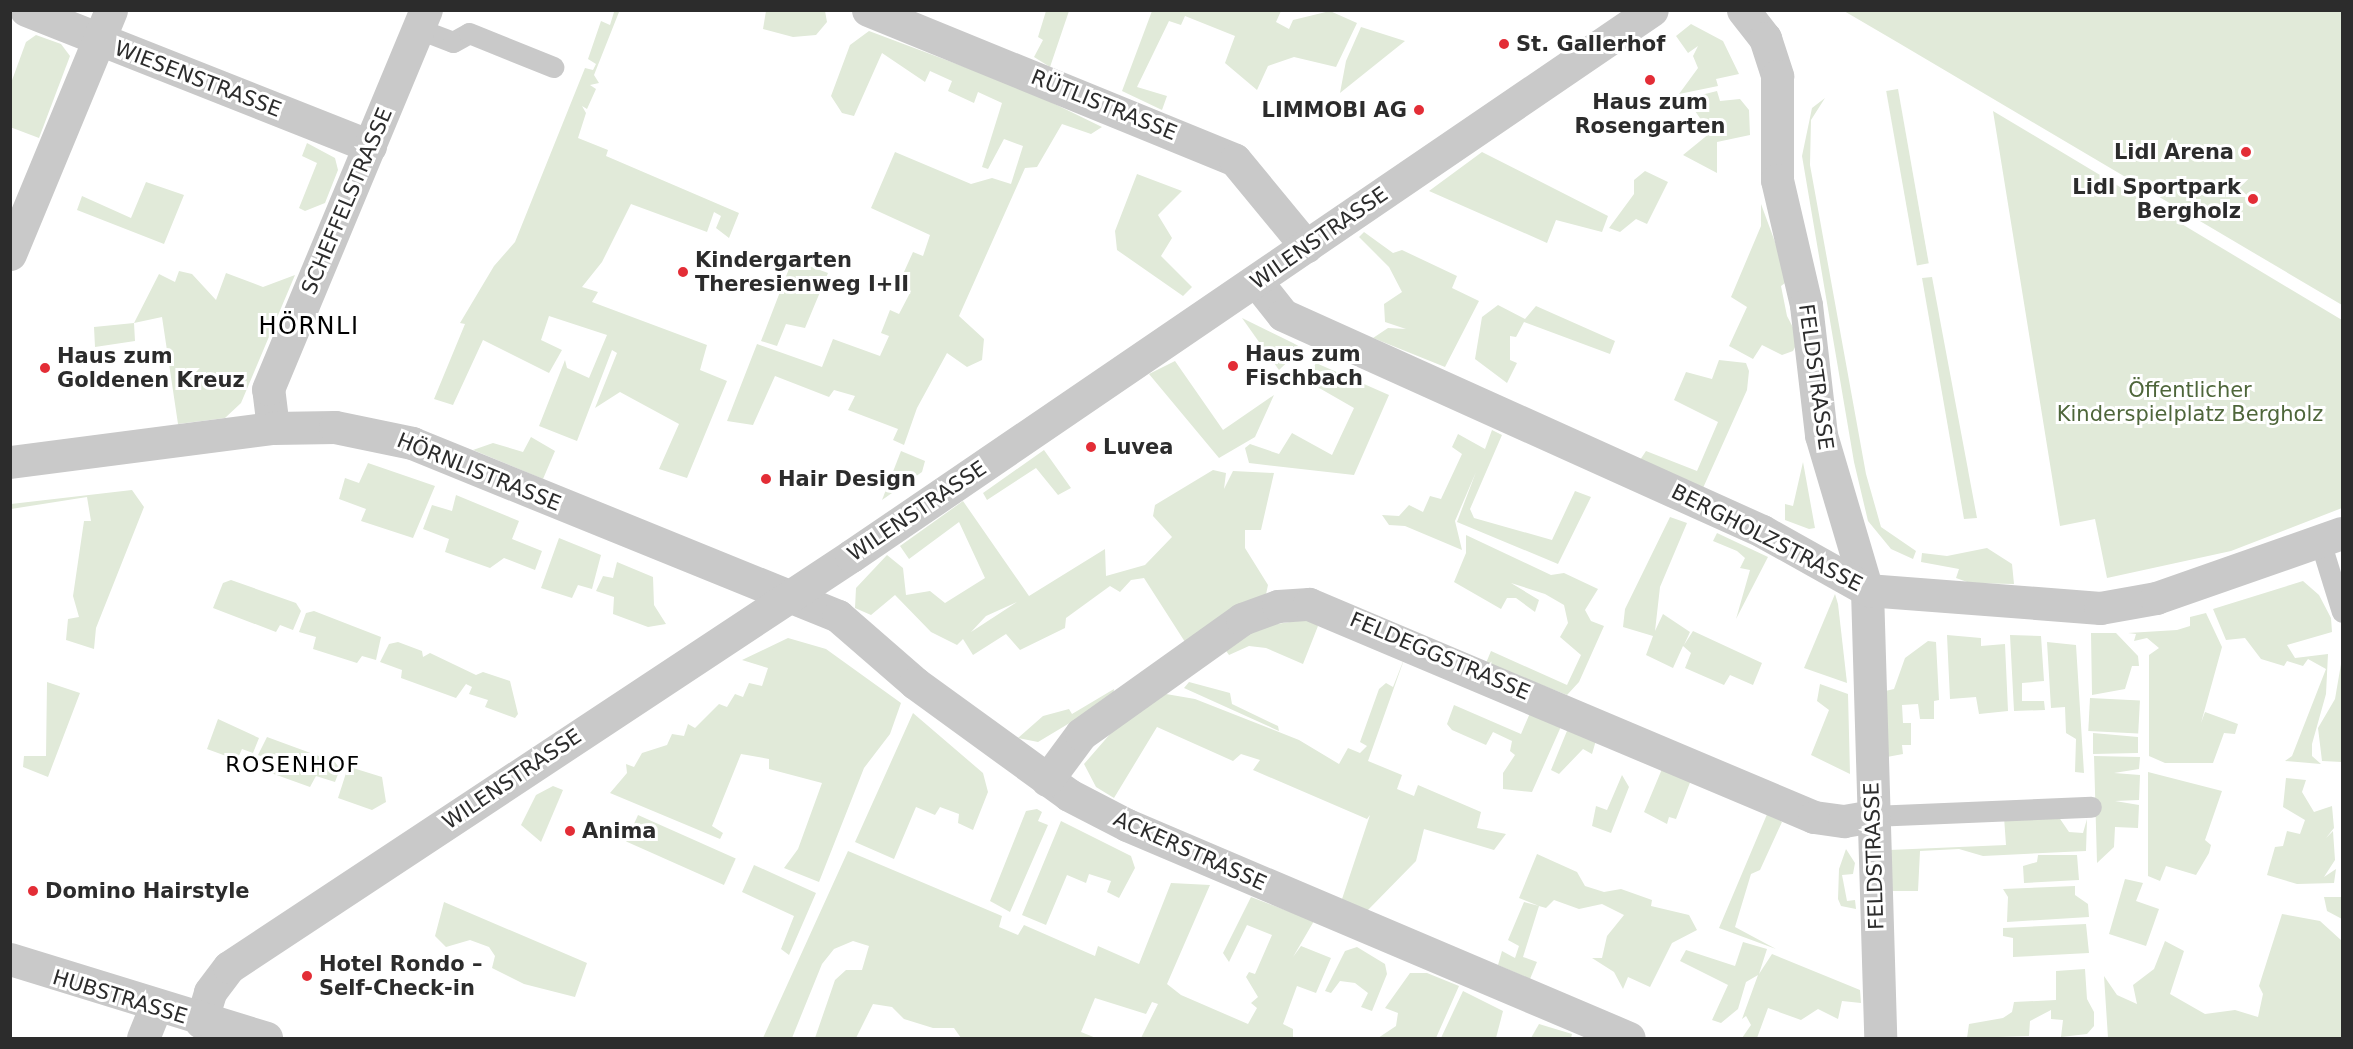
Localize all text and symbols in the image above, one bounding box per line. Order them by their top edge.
place label: St. Gallerhof [1516,31,1665,57]
street label: WIESENSTRASSE [111,36,285,122]
marker: St. Gallerhof [1497,37,1511,51]
street label: RÜTLISTRASSE [1027,64,1181,146]
marker: Haus zum Rosengarten [1643,73,1657,87]
place label: Haus zum Rosengarten [1574,89,1726,139]
place label: LIMMOBI AG [1262,97,1407,123]
marker: LIMMOBI AG [1412,103,1426,117]
street label: SCHEFFELSTRASSE [296,104,398,298]
place label: Lidl Arena [2114,139,2234,165]
marker: Lidl Arena [2239,145,2253,159]
place label: Lidl Sportpark Bergholz [2072,174,2241,224]
street label: WILENSTRASSE [1245,181,1393,295]
marker: Lidl Sportpark Bergholz [2246,192,2260,206]
place label: Kindergarten Theresienweg I+II [695,247,909,297]
marker: Kindergarten Theresienweg I+II [676,265,690,279]
street label: FELDSTRASSE [1793,302,1839,452]
district label: HÖRNLI [258,313,360,341]
place label: Haus zum Fischbach [1245,341,1363,391]
place label: Haus zum Goldenen Kreuz [57,343,245,393]
marker: Haus zum Fischbach [1226,359,1240,373]
marker: Haus zum Goldenen Kreuz [38,361,52,375]
park label: Öffentlicher Kinderspielplatz Bergholz [2057,377,2323,427]
street label: HÖRNLISTRASSE [393,428,565,516]
place label: Luvea [1103,434,1173,460]
marker: Luvea [1084,440,1098,454]
street label: WILENSTRASSE [843,455,991,567]
place label: Hair Design [778,466,916,492]
marker: Hair Design [759,472,773,486]
street label: BERGHOLZSTRASSE [1667,479,1867,597]
street label: FELDEGGSTRASSE [1346,607,1534,705]
street label: WILENSTRASSE [438,723,586,835]
district label: ROSENHOF [225,752,361,778]
street label: FELDSTRASSE [1859,782,1889,930]
street label: ACKERSTRASSE [1110,806,1270,896]
place label: Anima [582,818,656,844]
marker: Anima [563,824,577,838]
place label: Domino Hairstyle [45,878,250,904]
marker: Domino Hairstyle [26,884,40,898]
place label: Hotel Rondo – Self-Check-in [319,951,483,1001]
street label: HUBSTRASSE [50,965,190,1029]
marker: Hotel Rondo – Self-Check-in [300,969,314,983]

